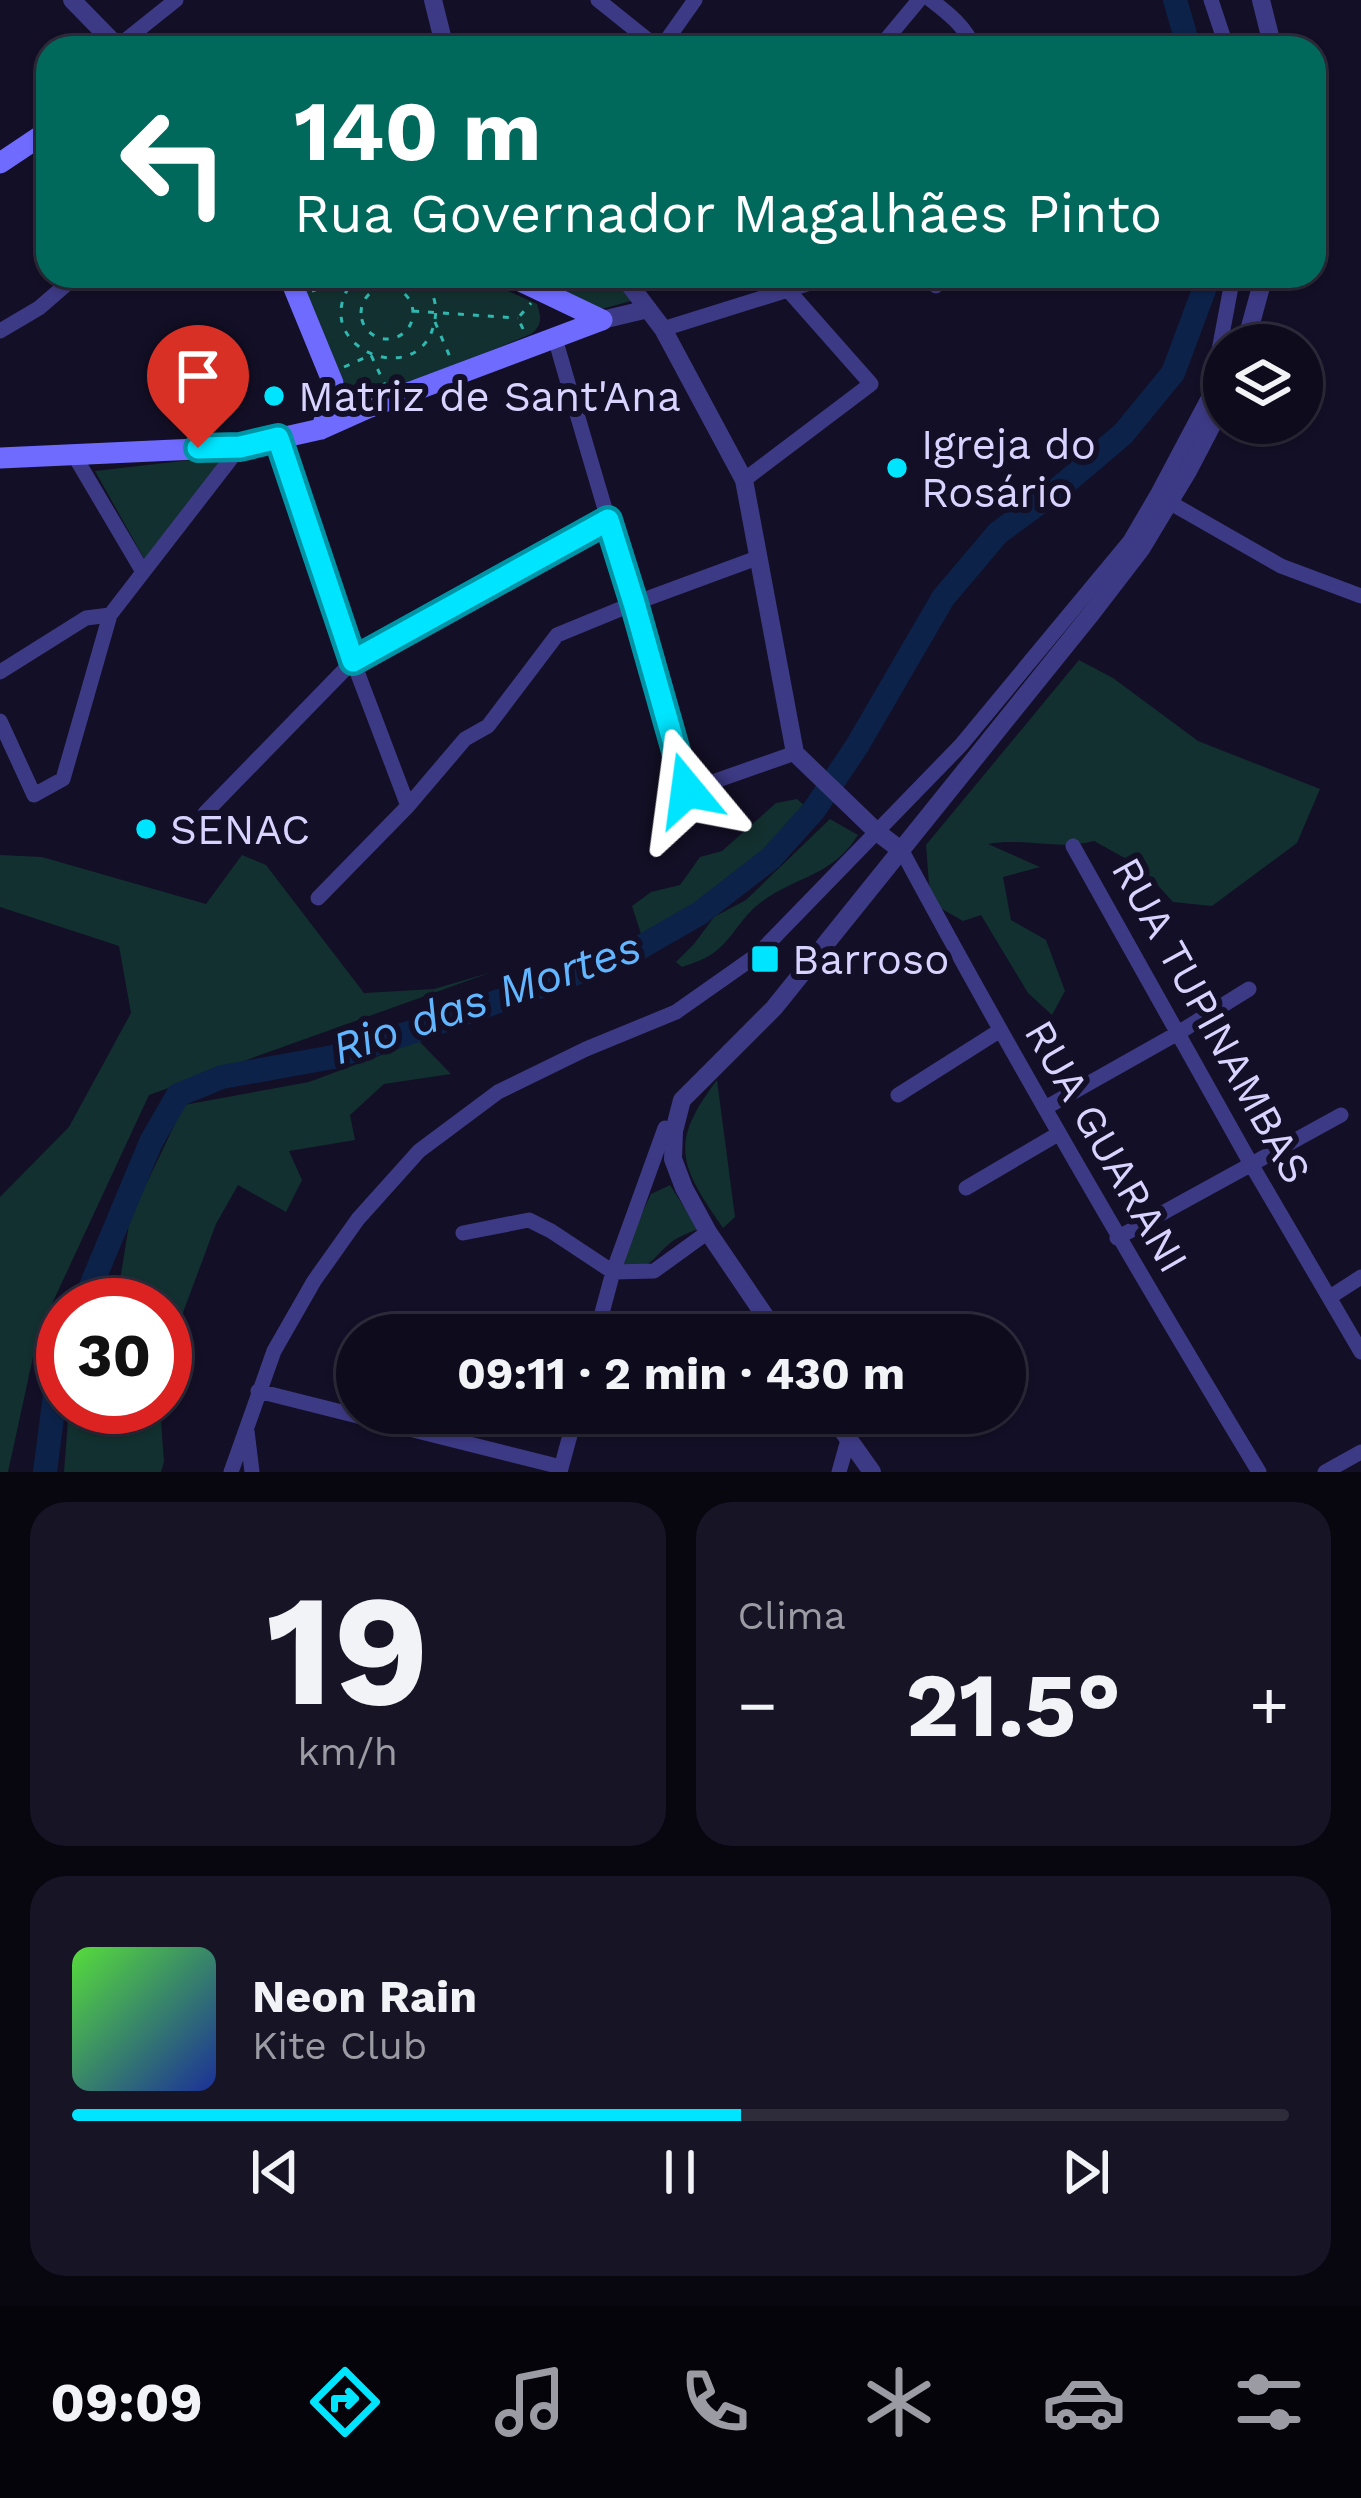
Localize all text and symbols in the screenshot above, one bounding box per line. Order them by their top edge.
text: 140 m [294,82,542,180]
icon: left [96,84,252,240]
text: Rua Governador Magalhães Pinto [294,182,1162,245]
map controls [1203,324,1323,444]
button: layers [1203,324,1323,444]
pin [147,325,249,448]
icon: arrive [165,343,231,409]
place label: Matriz de Sant'Ana [298,372,681,421]
marker: Matriz de Sant'Ana [261,383,287,409]
place label: Igreja do Rosário [921,420,1096,517]
marker: Igreja do Rosário [884,455,910,481]
position arrow [624,727,750,853]
place label: SENAC [170,805,310,854]
marker: SENAC [133,816,159,842]
street label: RUA TUPINAMBAS [1102,849,1321,1192]
water label: Rio das Mortes [325,920,647,1075]
place label: Barroso [792,935,949,984]
marker: Barroso [749,943,781,975]
street label: RUA GUARANI [1015,1012,1199,1281]
speed limit sign: 30 [36,1278,192,1434]
text: 09:11 · 2 min · 430 m [457,1347,905,1400]
text: 19 [266,1559,429,1742]
text: Clima [738,1593,846,1638]
text: 21.5° [905,1652,1121,1758]
text: − [738,1667,777,1744]
text: + [1249,1667,1289,1744]
text: km/h [298,1729,398,1774]
text: Neon Rain [252,1970,477,2023]
text: Kite Club [252,2023,427,2068]
icon: previous [242,2139,308,2205]
icon: pause [647,2139,713,2205]
icon: next [1053,2139,1119,2205]
icon: directions [303,2360,387,2444]
icon: music [488,2360,572,2444]
icon: phone [673,2360,757,2444]
icon: climate [857,2360,941,2444]
icon: car [1042,2360,1126,2444]
icon: filters [1227,2360,1311,2444]
text: 09:09 [50,2371,203,2434]

